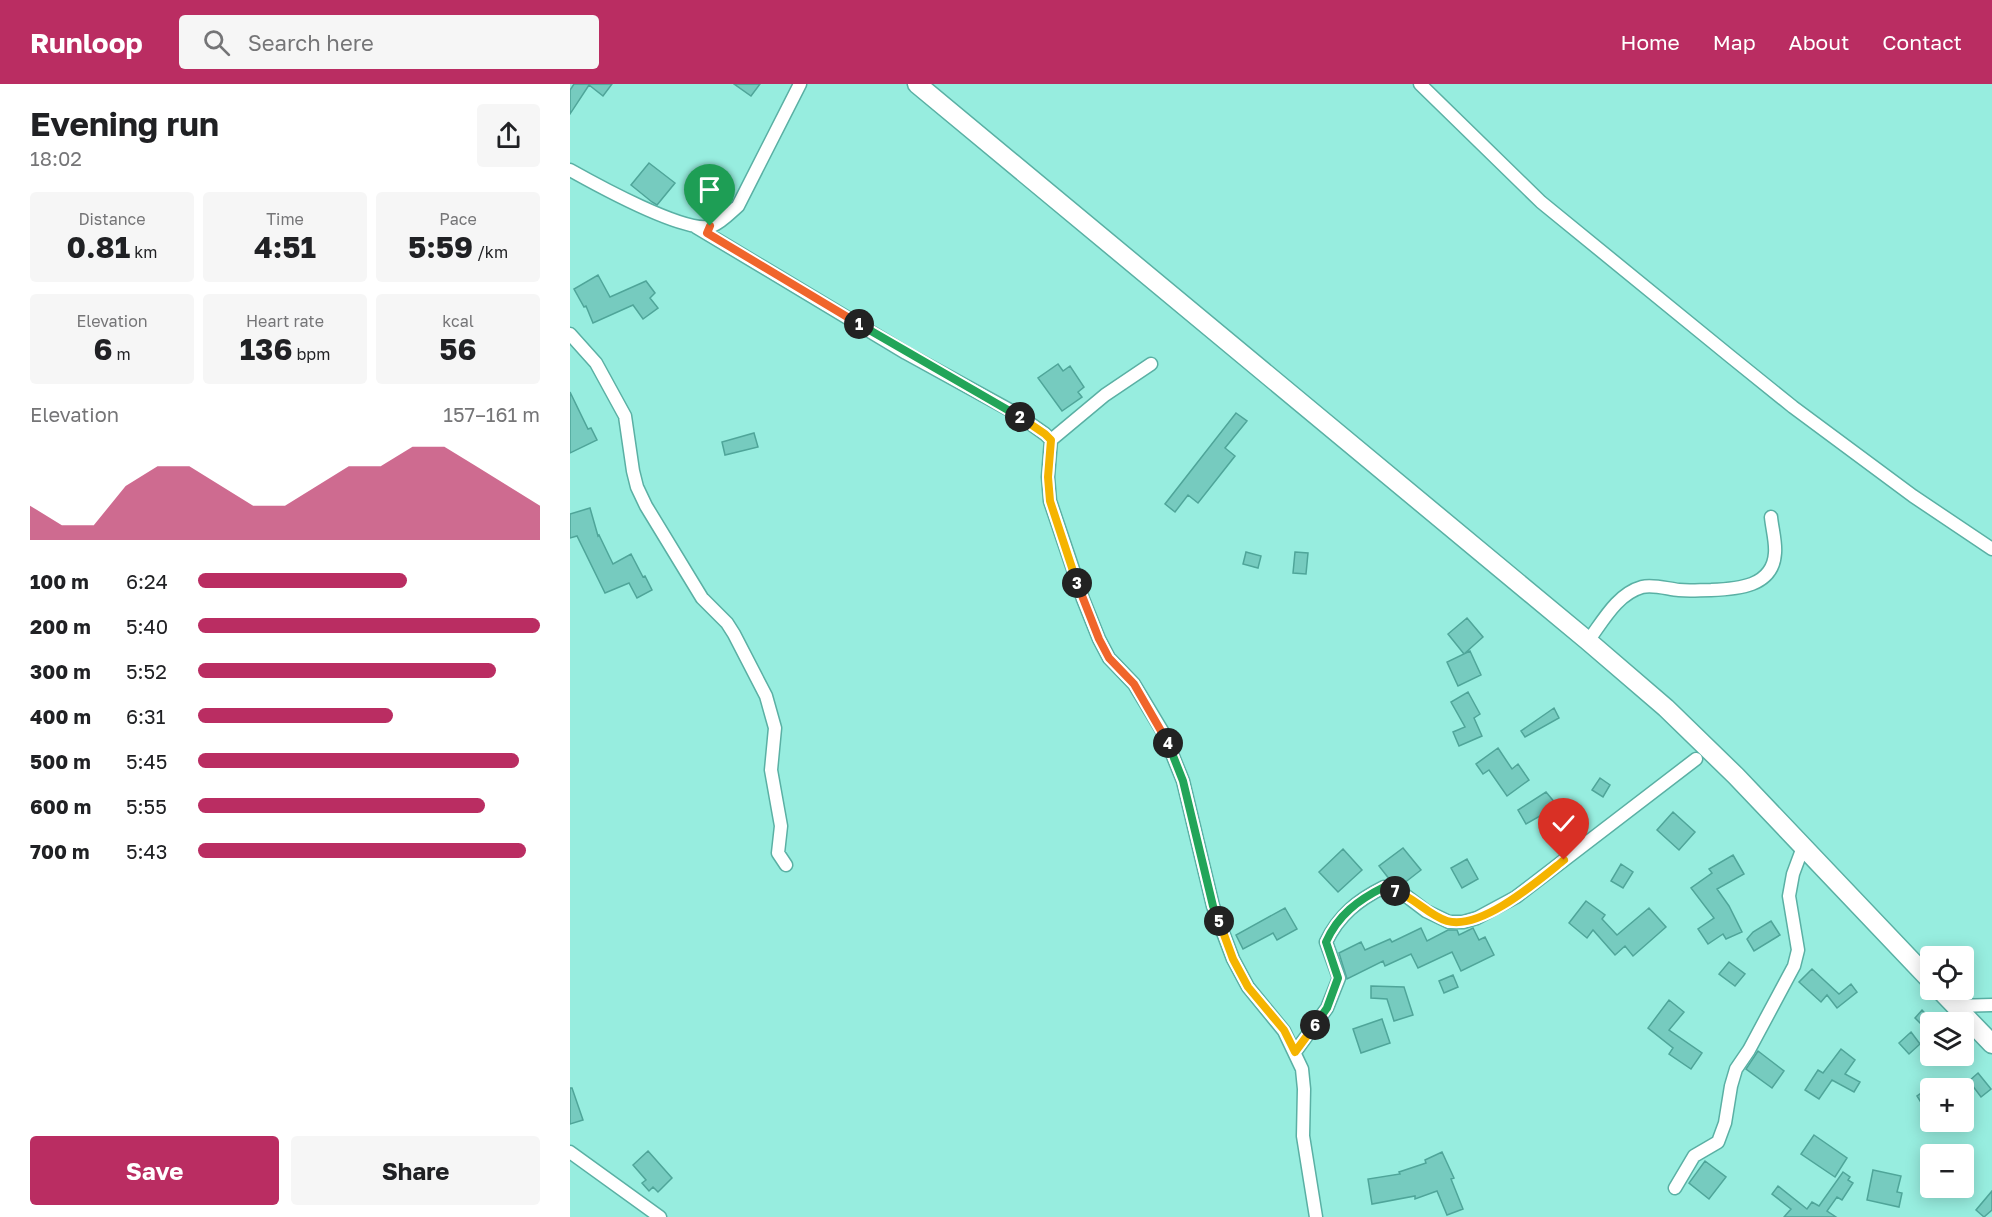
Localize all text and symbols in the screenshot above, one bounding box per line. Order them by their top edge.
search box [179,15,599,69]
text: Runloop [30,26,143,59]
icon: search [200,26,233,59]
text: Search here [248,29,374,56]
text: Home [1620,29,1680,55]
text: Map [1713,29,1756,55]
text: About [1789,29,1849,55]
text: Contact [1882,29,1962,55]
text: Evening run [30,104,219,143]
button: share [477,104,540,167]
text: 18:02 [30,146,82,170]
pin [684,164,735,226]
icon: arrive [693,173,726,206]
text: Distance [78,209,146,229]
text: Time [266,209,304,229]
text: Pace [439,209,477,229]
text: 0.81 [67,229,130,265]
text: 4:51 [254,229,316,265]
text: 5:59 [408,229,473,265]
text: km [130,242,157,262]
text: /km [473,242,508,262]
pin: 1 [844,309,874,339]
text: Elevation [76,311,148,331]
text: Heart rate [246,311,324,331]
text: kcal [442,311,474,331]
text: 1 [855,314,863,334]
text: 6 [93,331,112,367]
text: 136 [240,331,292,367]
text: 56 [439,331,477,367]
text: m [112,344,131,364]
text: bpm [292,344,330,364]
text: Elevation [30,402,119,426]
text: 157–161 m [443,402,540,426]
pin: 2 [1005,402,1035,432]
text: 2 [1015,407,1025,427]
pin: 3 [1062,568,1092,598]
text: 100 m [30,569,89,593]
text: 6:24 [126,569,168,593]
text: 3 [1072,573,1082,593]
text: 200 m [30,614,91,638]
text: 5:40 [126,614,168,638]
text: 300 m [30,659,91,683]
text: 5:52 [126,659,167,683]
text: 400 m [30,704,91,728]
text: 6:31 [126,704,166,728]
pin: 4 [1153,728,1183,758]
text: 4 [1163,733,1173,753]
text: 500 m [30,749,91,773]
text: 5:45 [126,749,167,773]
text: 600 m [30,794,91,818]
text: 5:55 [126,794,167,818]
pin [1538,798,1589,860]
icon: check [1547,807,1580,840]
text: 700 m [30,839,89,863]
text: 5:43 [126,839,168,863]
pin: 7 [1380,876,1410,906]
text: 7 [1391,881,1399,901]
pin: 5 [1204,906,1234,936]
text: 5 [1214,911,1224,931]
map controls [1920,946,1974,1198]
button: locate [1920,946,1974,1000]
pin: 6 [1300,1010,1330,1040]
button: layers [1920,1012,1974,1066]
text: 6 [1310,1015,1320,1035]
button: + [1920,1078,1974,1132]
button: Save [30,1136,279,1205]
button: Share [291,1136,540,1205]
button: − [1920,1144,1974,1198]

